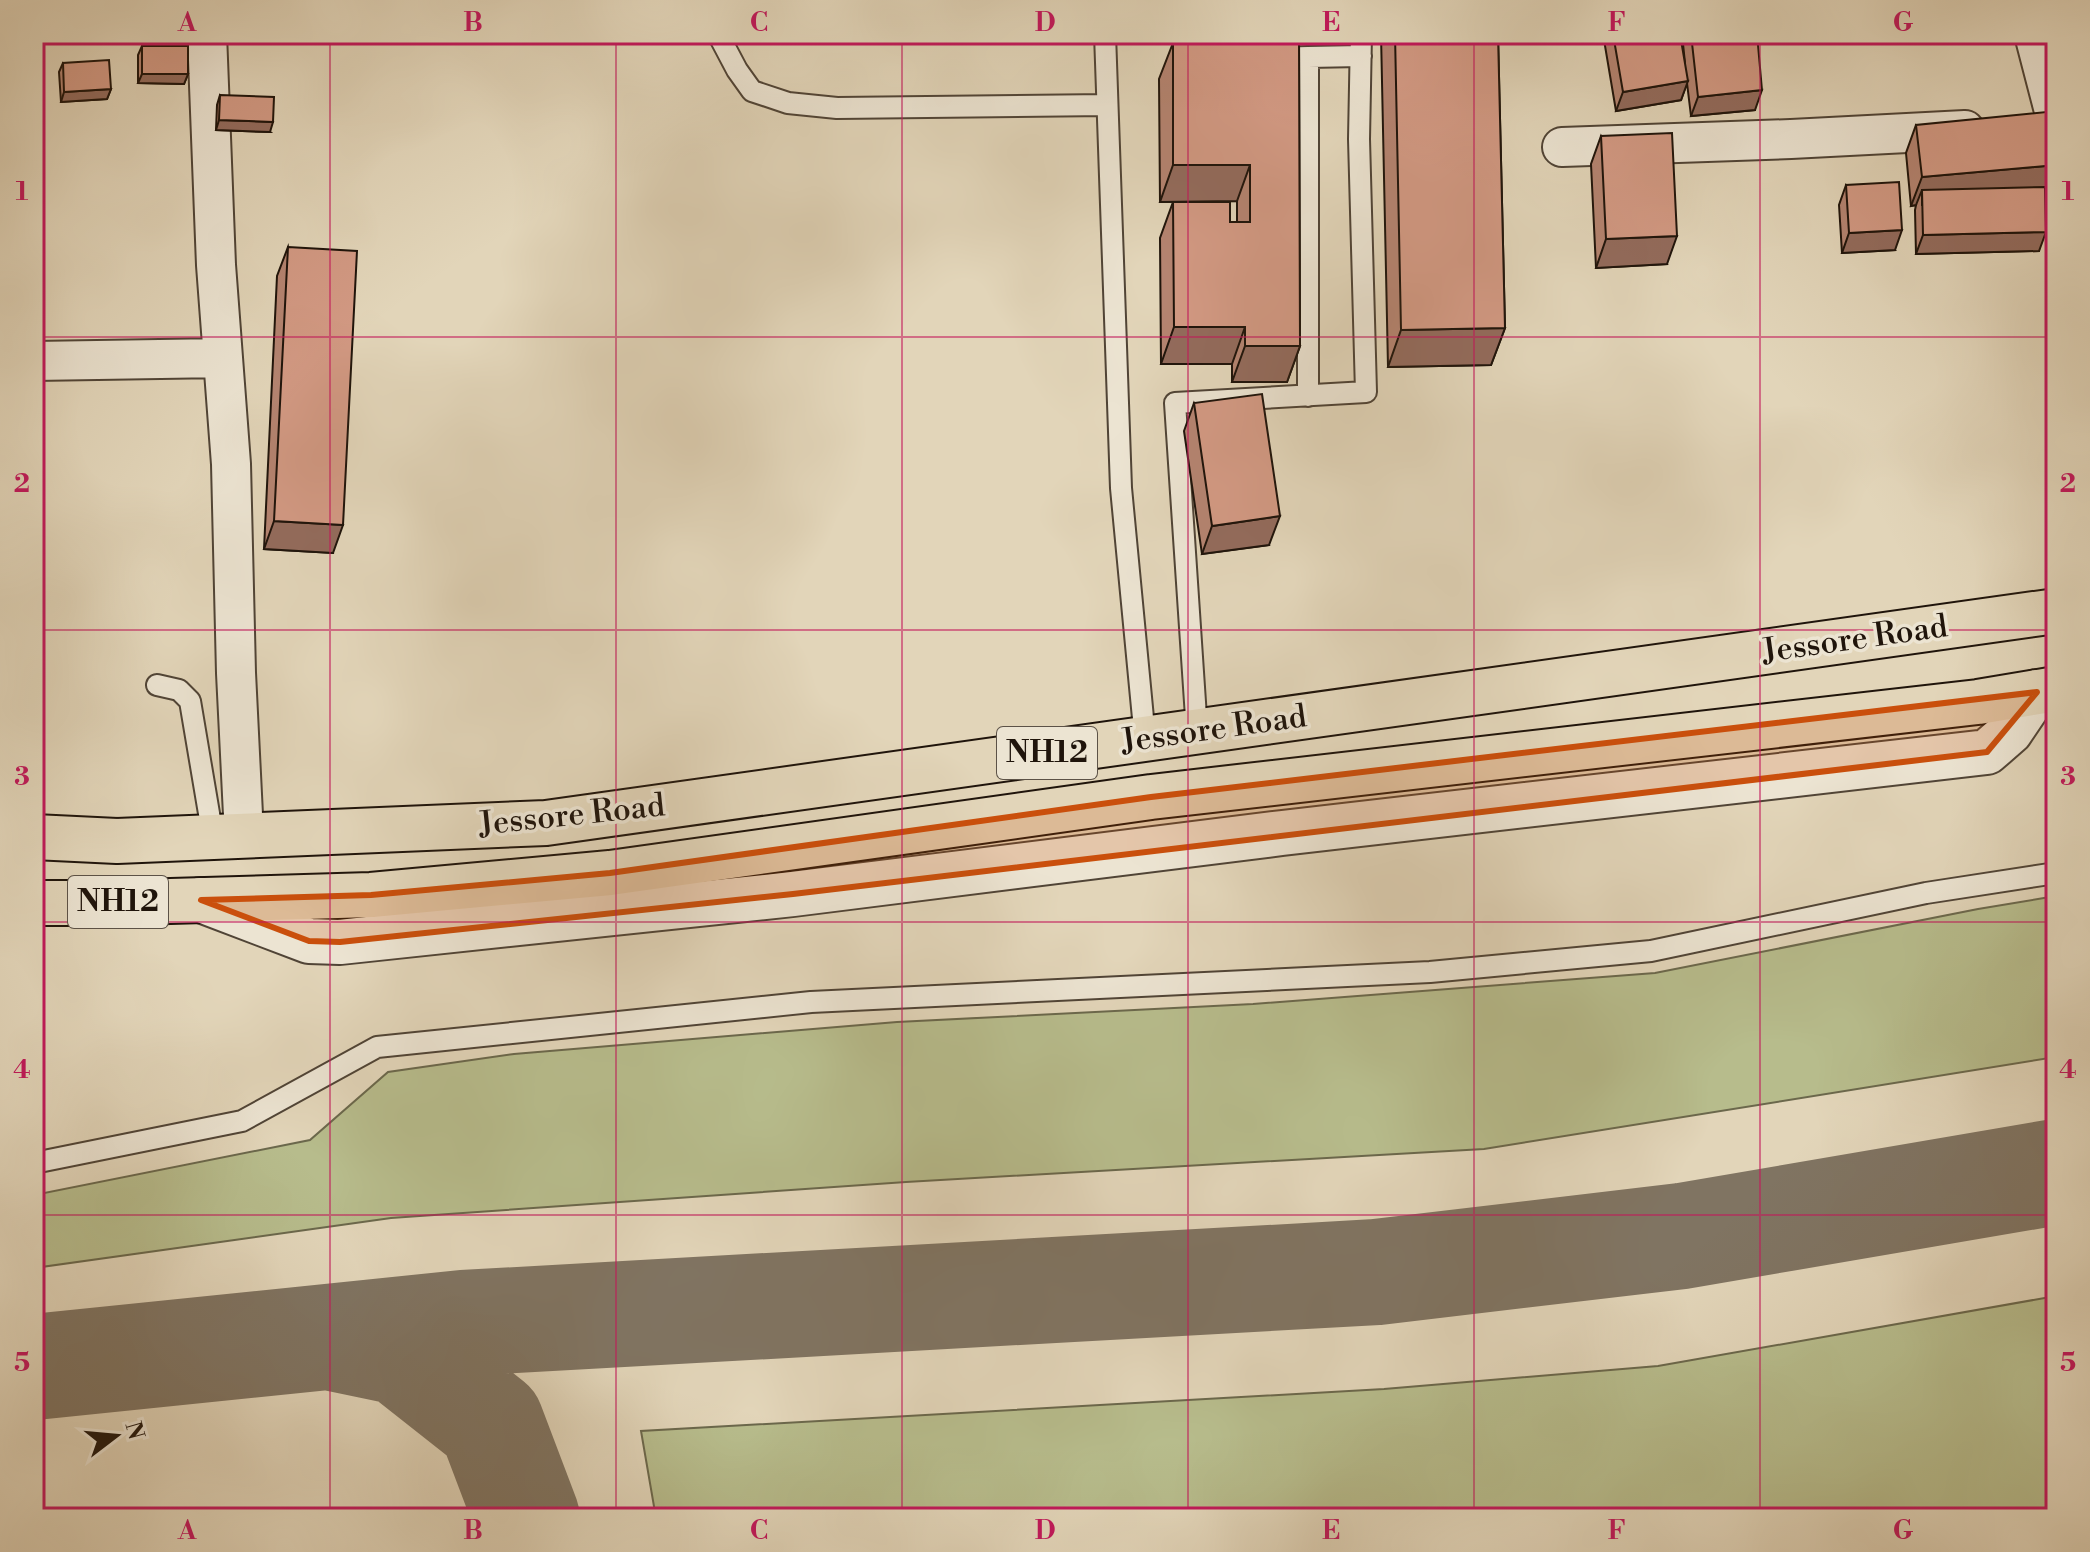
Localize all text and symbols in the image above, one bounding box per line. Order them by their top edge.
text: A [177,7,197,39]
text: B [463,7,483,39]
text: C [750,7,768,39]
text: D [1035,7,1055,39]
text: E [1322,7,1340,39]
text: F [1608,7,1626,39]
text: G [1893,7,1914,39]
text: 1 [16,176,29,208]
text: 1 [2062,176,2075,208]
text: 2 [14,468,30,500]
text: 2 [2060,468,2076,500]
street label: Jessore Road [1759,606,1950,672]
street label: Jessore Road [1118,696,1309,762]
road number: NH12 [997,727,1097,779]
text: 3 [14,761,30,793]
text: 3 [2060,761,2076,793]
street label: Jessore Road [476,785,667,845]
road number: NH12 [68,876,168,928]
text: 4 [13,1054,31,1086]
text: 4 [2059,1054,2077,1086]
text: 5 [14,1347,30,1379]
text: 5 [2060,1347,2076,1379]
north arrow [76,1396,156,1476]
text: N [118,1419,149,1444]
text: A [177,1515,197,1547]
text: B [463,1515,483,1547]
text: C [750,1515,768,1547]
text: D [1035,1515,1055,1547]
text: E [1322,1515,1340,1547]
text: F [1608,1515,1626,1547]
text: G [1893,1515,1914,1547]

